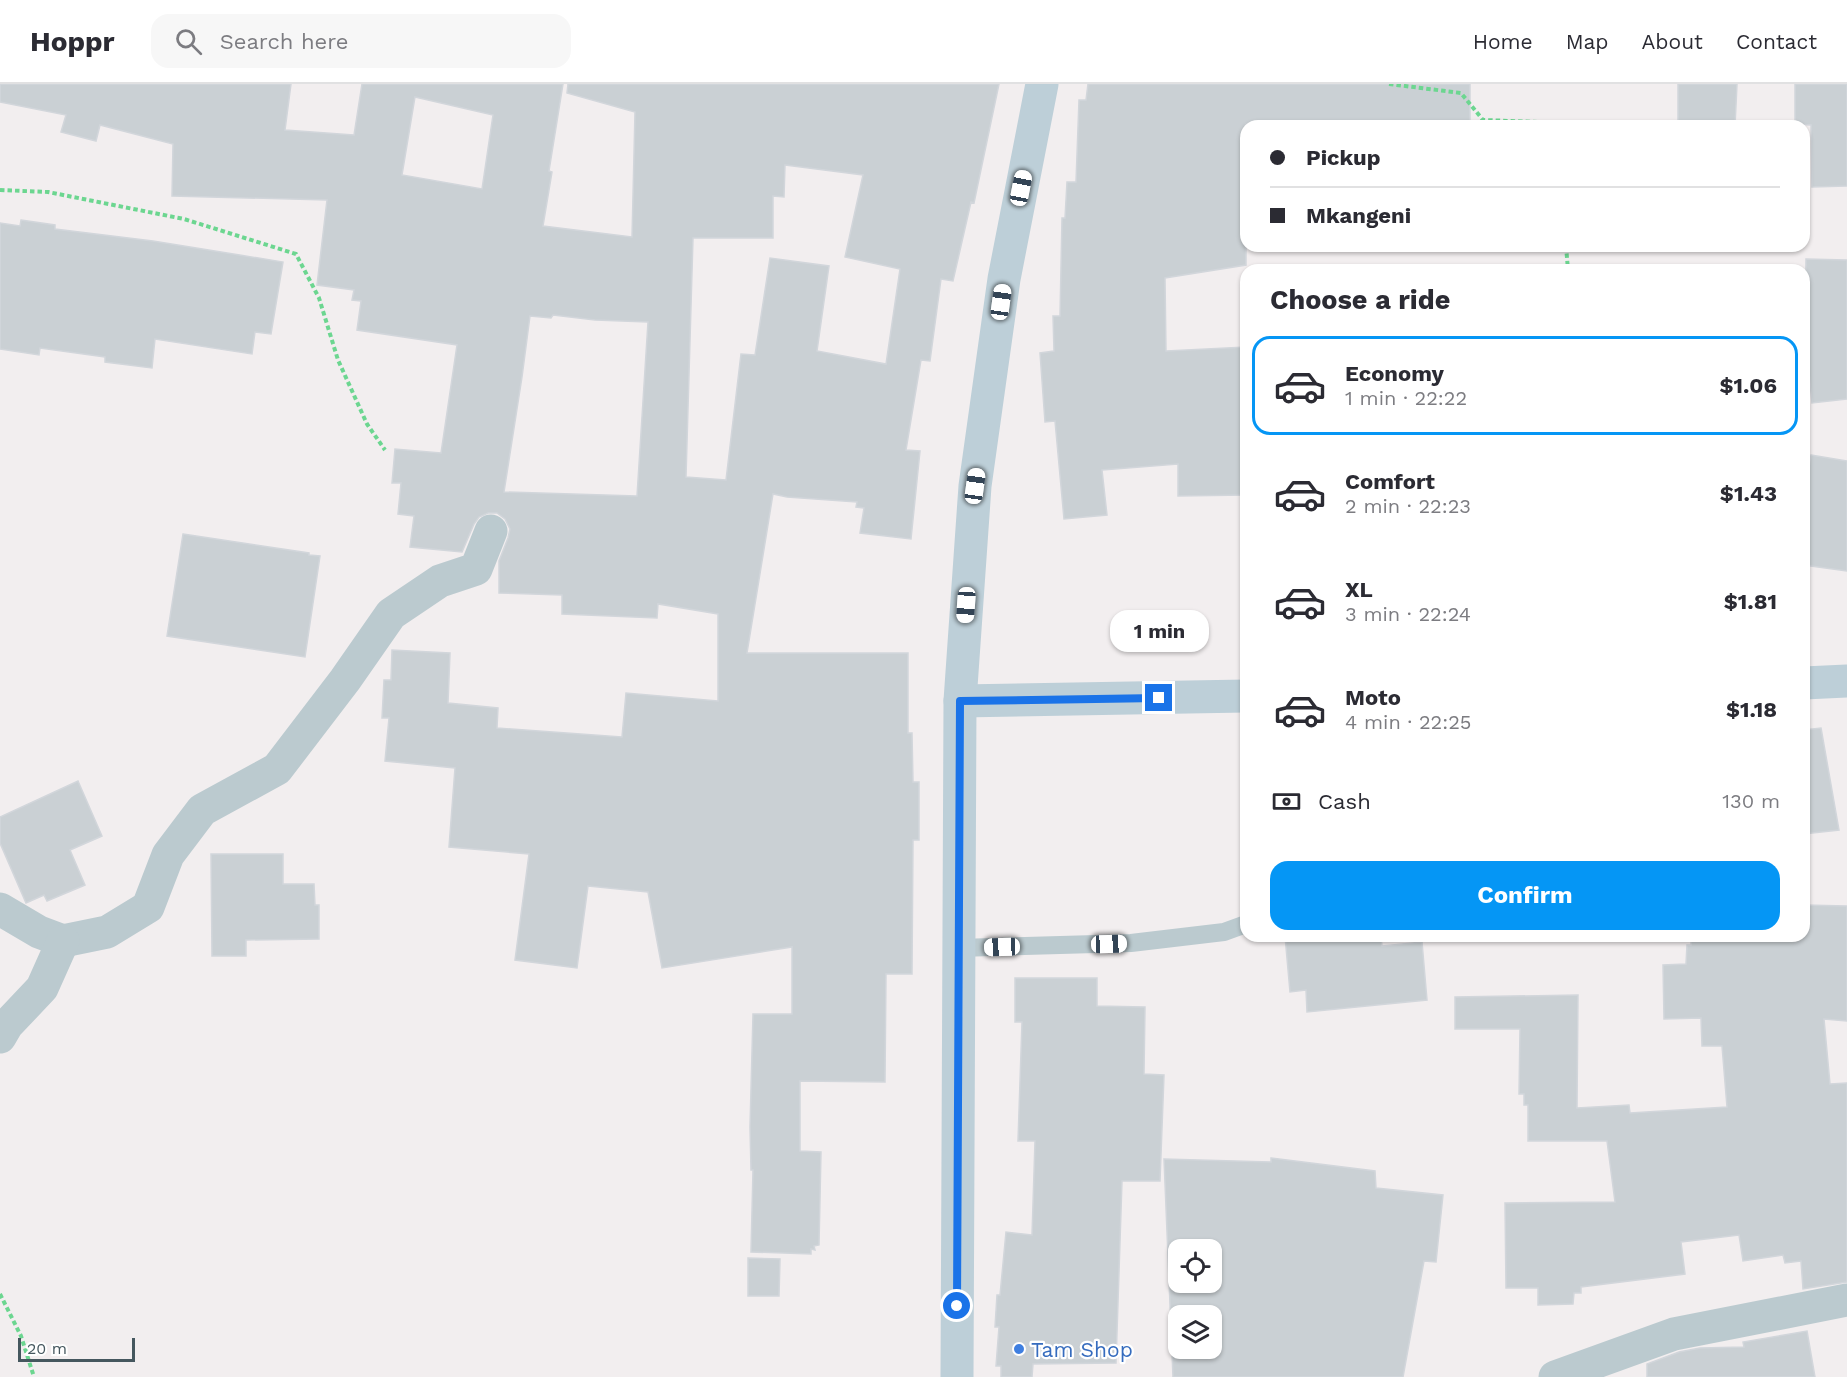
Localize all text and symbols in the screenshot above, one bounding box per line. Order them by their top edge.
search box [151,14,571,68]
text: Hoppr [30,25,115,58]
icon: search [172,25,205,58]
text: Search here [220,29,349,54]
text: Home [1473,29,1533,54]
text: Map [1566,29,1609,54]
text: About [1642,29,1703,54]
text: Contact [1736,29,1817,54]
text: Pickup [1306,145,1381,170]
car [1009,169,1033,207]
text: Mkangeni [1306,203,1411,228]
car [990,283,1012,321]
text: Choose a ride [1270,284,1450,316]
icon: car [1273,359,1327,413]
text: Economy [1345,361,1444,386]
text: $1.06 [1720,373,1777,398]
text: 1 min · 22:22 [1345,386,1467,410]
car [964,467,986,505]
icon: car [1273,467,1327,521]
text: Comfort [1345,469,1435,494]
text: $1.43 [1720,481,1777,506]
text: 2 min · 22:23 [1345,494,1471,518]
icon: car [1273,575,1327,629]
text: XL [1345,577,1373,602]
car [956,586,976,624]
text: $1.81 [1724,589,1777,614]
text: 3 min · 22:24 [1345,602,1471,626]
callout: 1 min [1110,611,1208,653]
text: 1 min [1134,619,1185,643]
icon: car [1273,683,1327,737]
route end [1145,684,1172,711]
text: Moto [1345,685,1401,710]
text: $1.18 [1726,697,1777,722]
text: 4 min · 22:25 [1345,710,1472,734]
icon: cash [1270,785,1303,818]
text: Cash [1318,789,1371,814]
text: 130 m [1722,789,1780,813]
button: Confirm [1270,861,1780,930]
car [1091,934,1127,954]
car [984,937,1020,957]
map controls [1168,1239,1222,1359]
button: locate [1168,1239,1222,1293]
route start [943,1292,970,1319]
button: layers [1168,1305,1222,1359]
scale bar [18,1335,135,1362]
place label: Tam Shop [1031,1337,1133,1362]
text: 20 m [27,1339,67,1358]
marker: Tam Shop [1012,1342,1026,1356]

